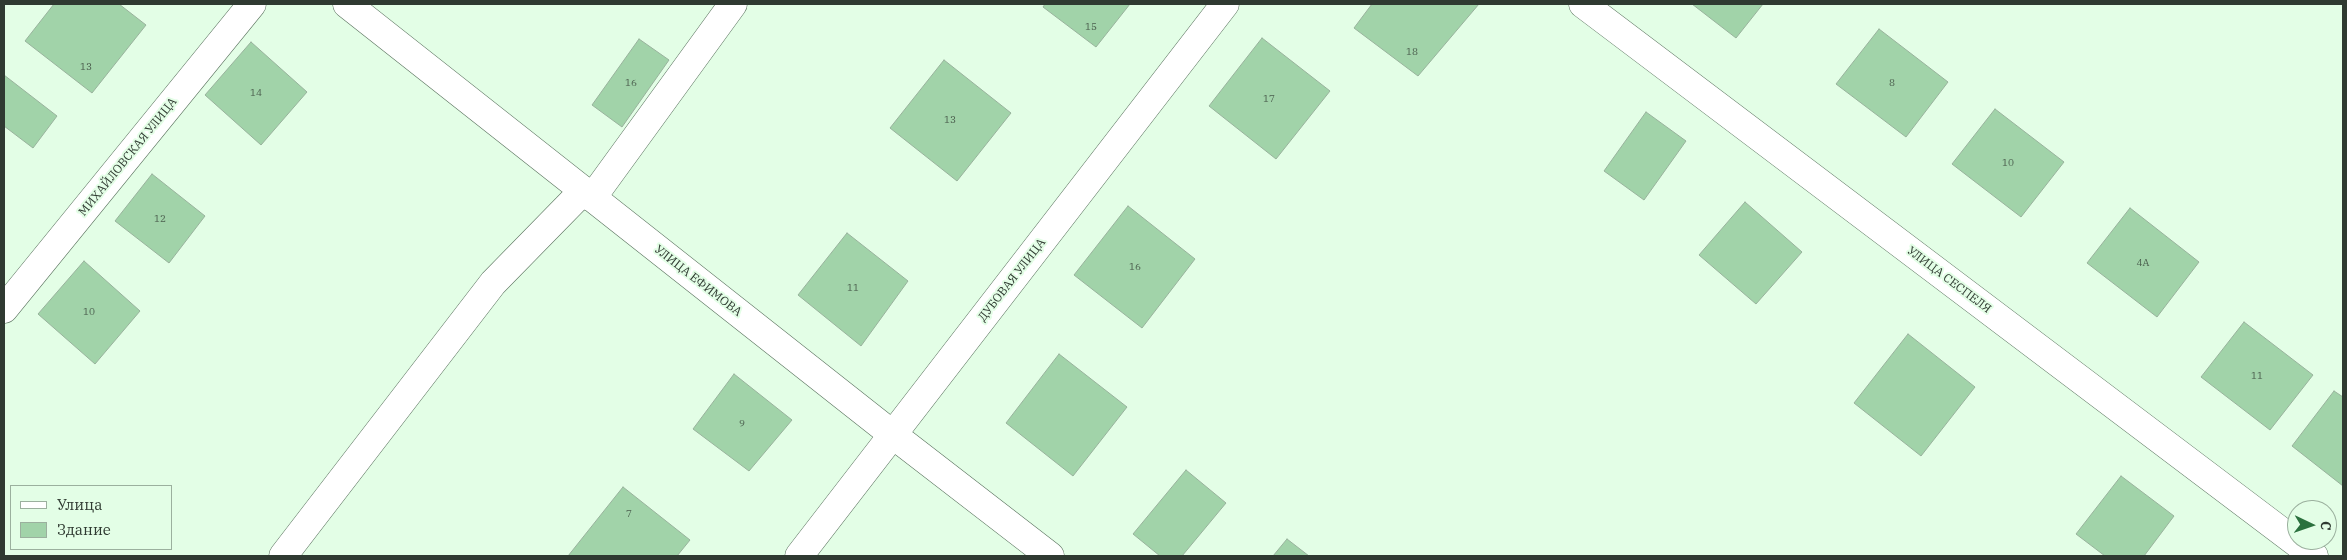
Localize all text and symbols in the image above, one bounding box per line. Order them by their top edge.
house number: 15 [1085,21,1097,33]
house number: 18 [1406,46,1418,58]
house number: 13 [80,61,92,73]
house number: 16 [625,77,637,89]
house number: 8 [1889,77,1895,89]
house number: 14 [250,87,262,99]
house number: 17 [1263,93,1275,105]
street label: МИХАЙЛОВСКАЯ УЛИЦА [76,95,180,219]
house number: 13 [944,114,956,126]
house number: 10 [2002,157,2014,169]
house number: 12 [154,213,166,225]
street label: ДУБОВАЯ УЛИЦА [975,236,1049,324]
street label: УЛИЦА ЕФИМОВА [651,242,745,320]
street label: УЛИЦА СЕСПЕЛЯ [1904,244,1994,316]
house number: 4А [2137,257,2149,269]
house number: 16 [1129,261,1141,273]
house number: 11 [847,282,859,294]
house number: 10 [83,306,95,318]
house number: 11 [2251,370,2263,382]
house number: 9 [739,418,745,430]
legend [10,485,172,550]
text: Улица [57,495,102,514]
north arrow [2287,500,2337,550]
house number: 7 [626,508,632,520]
text: Здание [57,520,111,539]
text: С [2317,521,2335,531]

